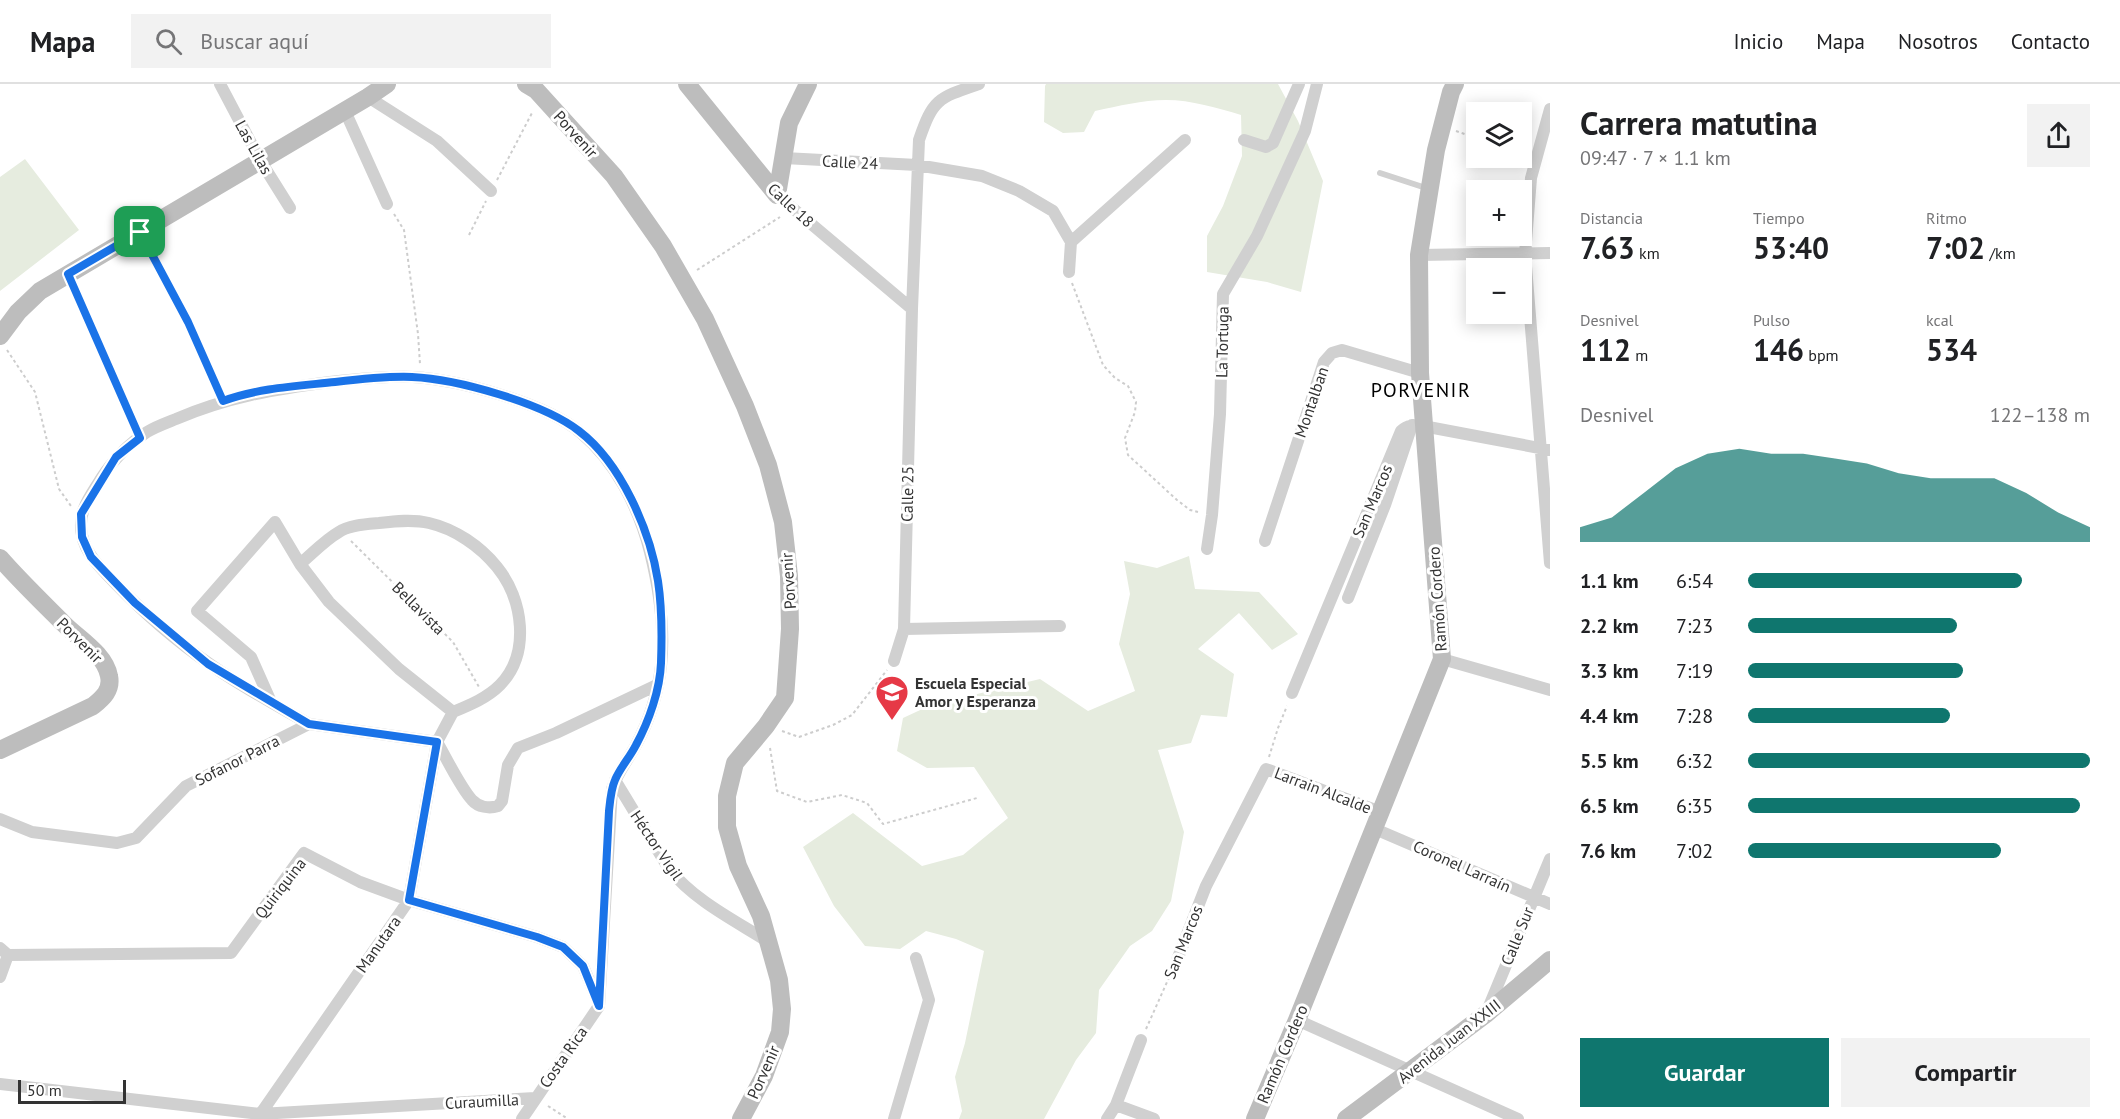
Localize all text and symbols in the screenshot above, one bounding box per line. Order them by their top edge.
search box [131,14,551,68]
text: Mapa [30,23,95,60]
icon: search [152,25,185,58]
text: Buscar aquí [200,27,309,55]
text: Inicio [1734,28,1783,55]
text: Mapa [1816,28,1865,55]
text: Nosotros [1898,28,1978,55]
text: Contacto [2011,28,2090,55]
text: Carrera matutina [1580,101,1818,144]
map controls [1466,102,1532,324]
button: layers [1466,102,1532,168]
button: share [2027,104,2090,167]
street label: Porvenir [550,106,603,162]
street label: Las Lilas [231,116,277,178]
text: 09:47 · 7 × 1.1 km [1580,145,1731,171]
street label: Calle 24 [822,151,879,173]
street label: Calle 18 [764,179,818,231]
button: + [1466,180,1532,246]
pin [114,206,165,257]
text: Distancia [1580,208,1643,228]
text: Tiempo [1753,208,1805,228]
text: Ritmo [1926,208,1967,228]
icon: arrive [123,215,156,248]
text: 7.63 [1580,228,1635,267]
text: 53:40 [1753,228,1829,267]
text: 7:02 [1926,228,1985,267]
text: km [1635,243,1660,263]
text: /km [1985,243,2016,263]
button: − [1466,258,1532,324]
street label: La Tortuga [1211,306,1233,378]
text: Desnivel [1580,310,1639,330]
text: Pulso [1753,310,1790,330]
text: kcal [1926,310,1953,330]
text: 112 [1580,330,1631,369]
text: 146 [1753,330,1804,369]
text: 534 [1926,330,1977,369]
text: m [1631,345,1648,365]
text: bpm [1804,345,1839,365]
street label: Montalban [1290,364,1332,440]
district label: PORVENIR [1371,377,1471,403]
text: Desnivel [1580,402,1653,428]
text: 122–138 m [1990,402,2090,428]
street label: San Marcos [1348,461,1396,541]
street label: Calle 25 [897,466,917,522]
street label: Ramón Cordero [1423,546,1451,652]
street label: Porvenir [776,552,800,610]
text: 1.1 km [1580,568,1639,594]
text: 6:54 [1676,568,1713,594]
street label: Bellavista [388,577,450,639]
street label: Porvenir [53,613,107,667]
text: 2.2 km [1580,613,1639,639]
text: 7:23 [1676,613,1713,639]
text: 3.3 km [1580,658,1639,684]
text: 7:19 [1676,658,1713,684]
place label: Escuela Especial Amor y Esperanza [915,673,1036,711]
school or university icon: Escuela Especial Amor y Esperanza [874,674,910,721]
text: 4.4 km [1580,703,1639,729]
text: 7:28 [1676,703,1713,729]
street label: Sofanor Parra [191,730,283,790]
text: 5.5 km [1580,748,1639,774]
text: 6:32 [1676,748,1713,774]
street label: Larrain Alcalde [1272,762,1374,818]
text: 6.5 km [1580,793,1639,819]
text: 6:35 [1676,793,1713,819]
street label: Héctor Vigil [626,806,688,884]
street label: Coronel Larraín [1410,836,1514,896]
text: 7.6 km [1580,838,1636,864]
text: 7:02 [1676,838,1713,864]
street label: Quiriquina [250,854,310,922]
street label: San Marcos [1159,902,1207,982]
street label: Calle Sur [1496,903,1538,968]
street label: Manutara [351,912,405,976]
street label: Avenida Juan XXIII [1393,995,1505,1087]
street label: Ramón Cordero [1252,1002,1312,1106]
street label: Costa Rica [535,1022,591,1092]
button: Guardar [1580,1038,1829,1107]
button: Compartir [1841,1038,2090,1107]
street label: Porvenir [742,1042,784,1102]
scale bar [18,1077,126,1104]
text: 50 m [27,1080,62,1100]
street label: Curaumilla [444,1089,520,1113]

